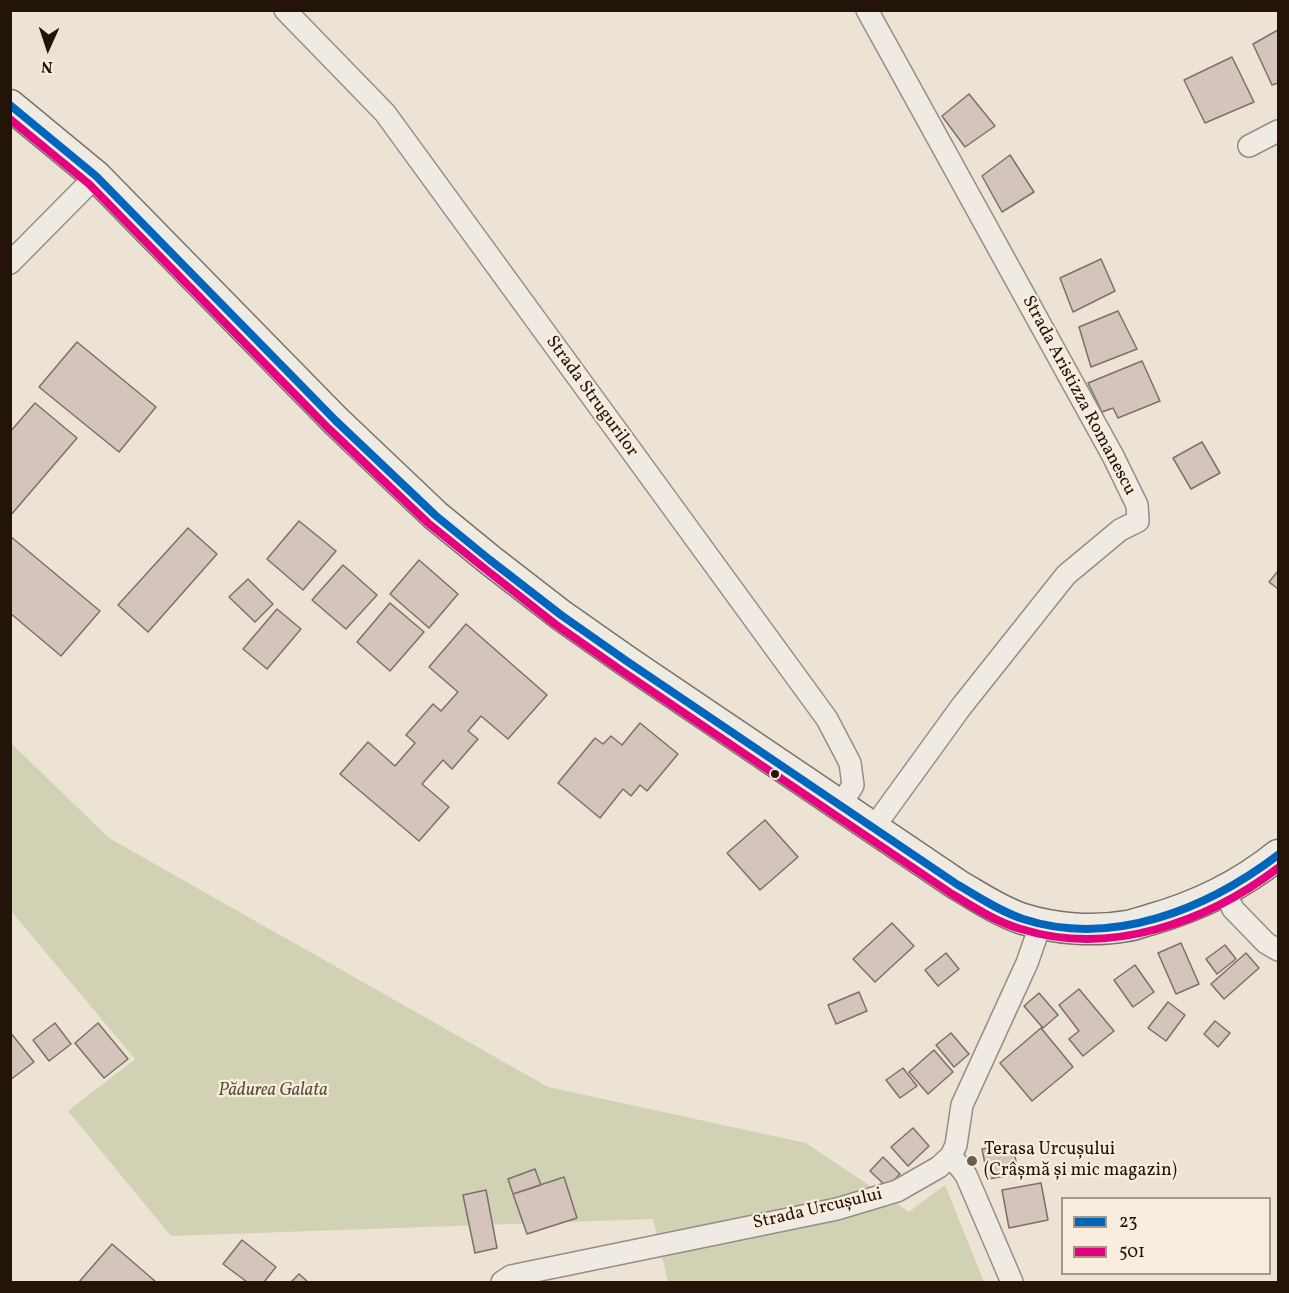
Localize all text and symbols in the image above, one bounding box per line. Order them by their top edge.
north arrow [18,18,78,78]
text: N [41,55,53,77]
street label: Strada Aristizza Romanescu [1016,293,1140,499]
street label: Strada Strugurilor [540,332,642,462]
unlabelled marker [769,768,781,780]
park label: Pădurea Galata [218,1081,328,1103]
place label: Terasa Urcușului (Crâșmă și mic magazin) [984,1140,1177,1182]
marker: Terasa Urcușului (Crâșmă și mic magazin) [965,1154,979,1168]
street label: Strada Urcușului [751,1185,885,1235]
legend [1061,1197,1271,1275]
text: 23 [1119,1210,1137,1235]
text: 501 [1119,1240,1145,1265]

